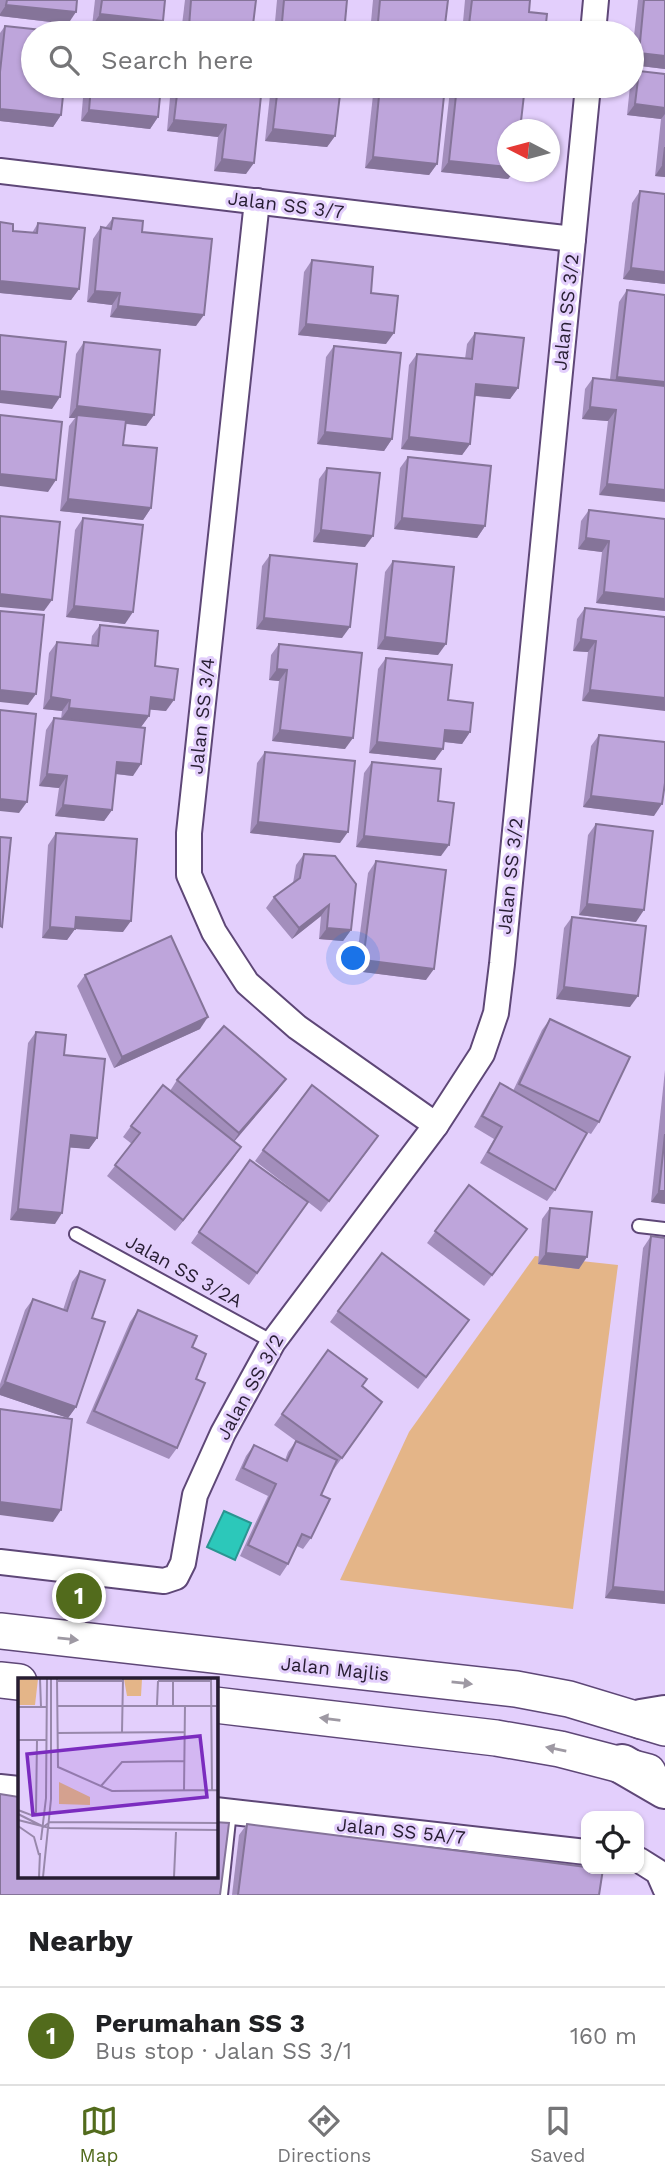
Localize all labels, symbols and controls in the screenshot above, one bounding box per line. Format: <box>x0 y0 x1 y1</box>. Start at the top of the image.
search box <box>21 21 644 98</box>
icon: search <box>45 41 83 79</box>
text: Search here <box>101 45 253 75</box>
north arrow <box>497 119 560 182</box>
street label: Jalan SS 3/7 <box>227 186 345 224</box>
street label: Jalan SS 3/2 <box>548 252 584 372</box>
street label: Jalan SS 3/4 <box>184 657 220 775</box>
street label: Jalan SS 3/2 <box>492 816 528 936</box>
your location <box>336 941 370 975</box>
street label: Jalan SS 3/2A <box>122 1229 247 1313</box>
street label: Jalan SS 3/2 <box>212 1330 288 1444</box>
pin: 1 <box>56 1570 102 1622</box>
one-way arrow <box>57 1633 79 1644</box>
street label: Jalan Majlis <box>280 1652 390 1686</box>
inset map <box>18 1678 217 1878</box>
one-way arrow <box>451 1678 473 1689</box>
one-way arrow <box>319 1713 341 1724</box>
one-way arrow <box>545 1743 567 1754</box>
map controls <box>581 1811 644 1874</box>
button: locate <box>581 1811 644 1874</box>
street label: Jalan SS 5A/7 <box>335 1813 467 1849</box>
text: Nearby <box>28 1923 133 1958</box>
text: Perumahan SS 3 <box>95 2008 305 2038</box>
text: 1 <box>46 2023 56 2050</box>
text: 160 m <box>570 2023 637 2050</box>
text: Bus stop · Jalan SS 3/1 <box>95 2038 352 2065</box>
tab: Map <box>80 2102 118 2167</box>
tab: Directions <box>277 2102 371 2167</box>
tab: Saved <box>530 2102 585 2167</box>

